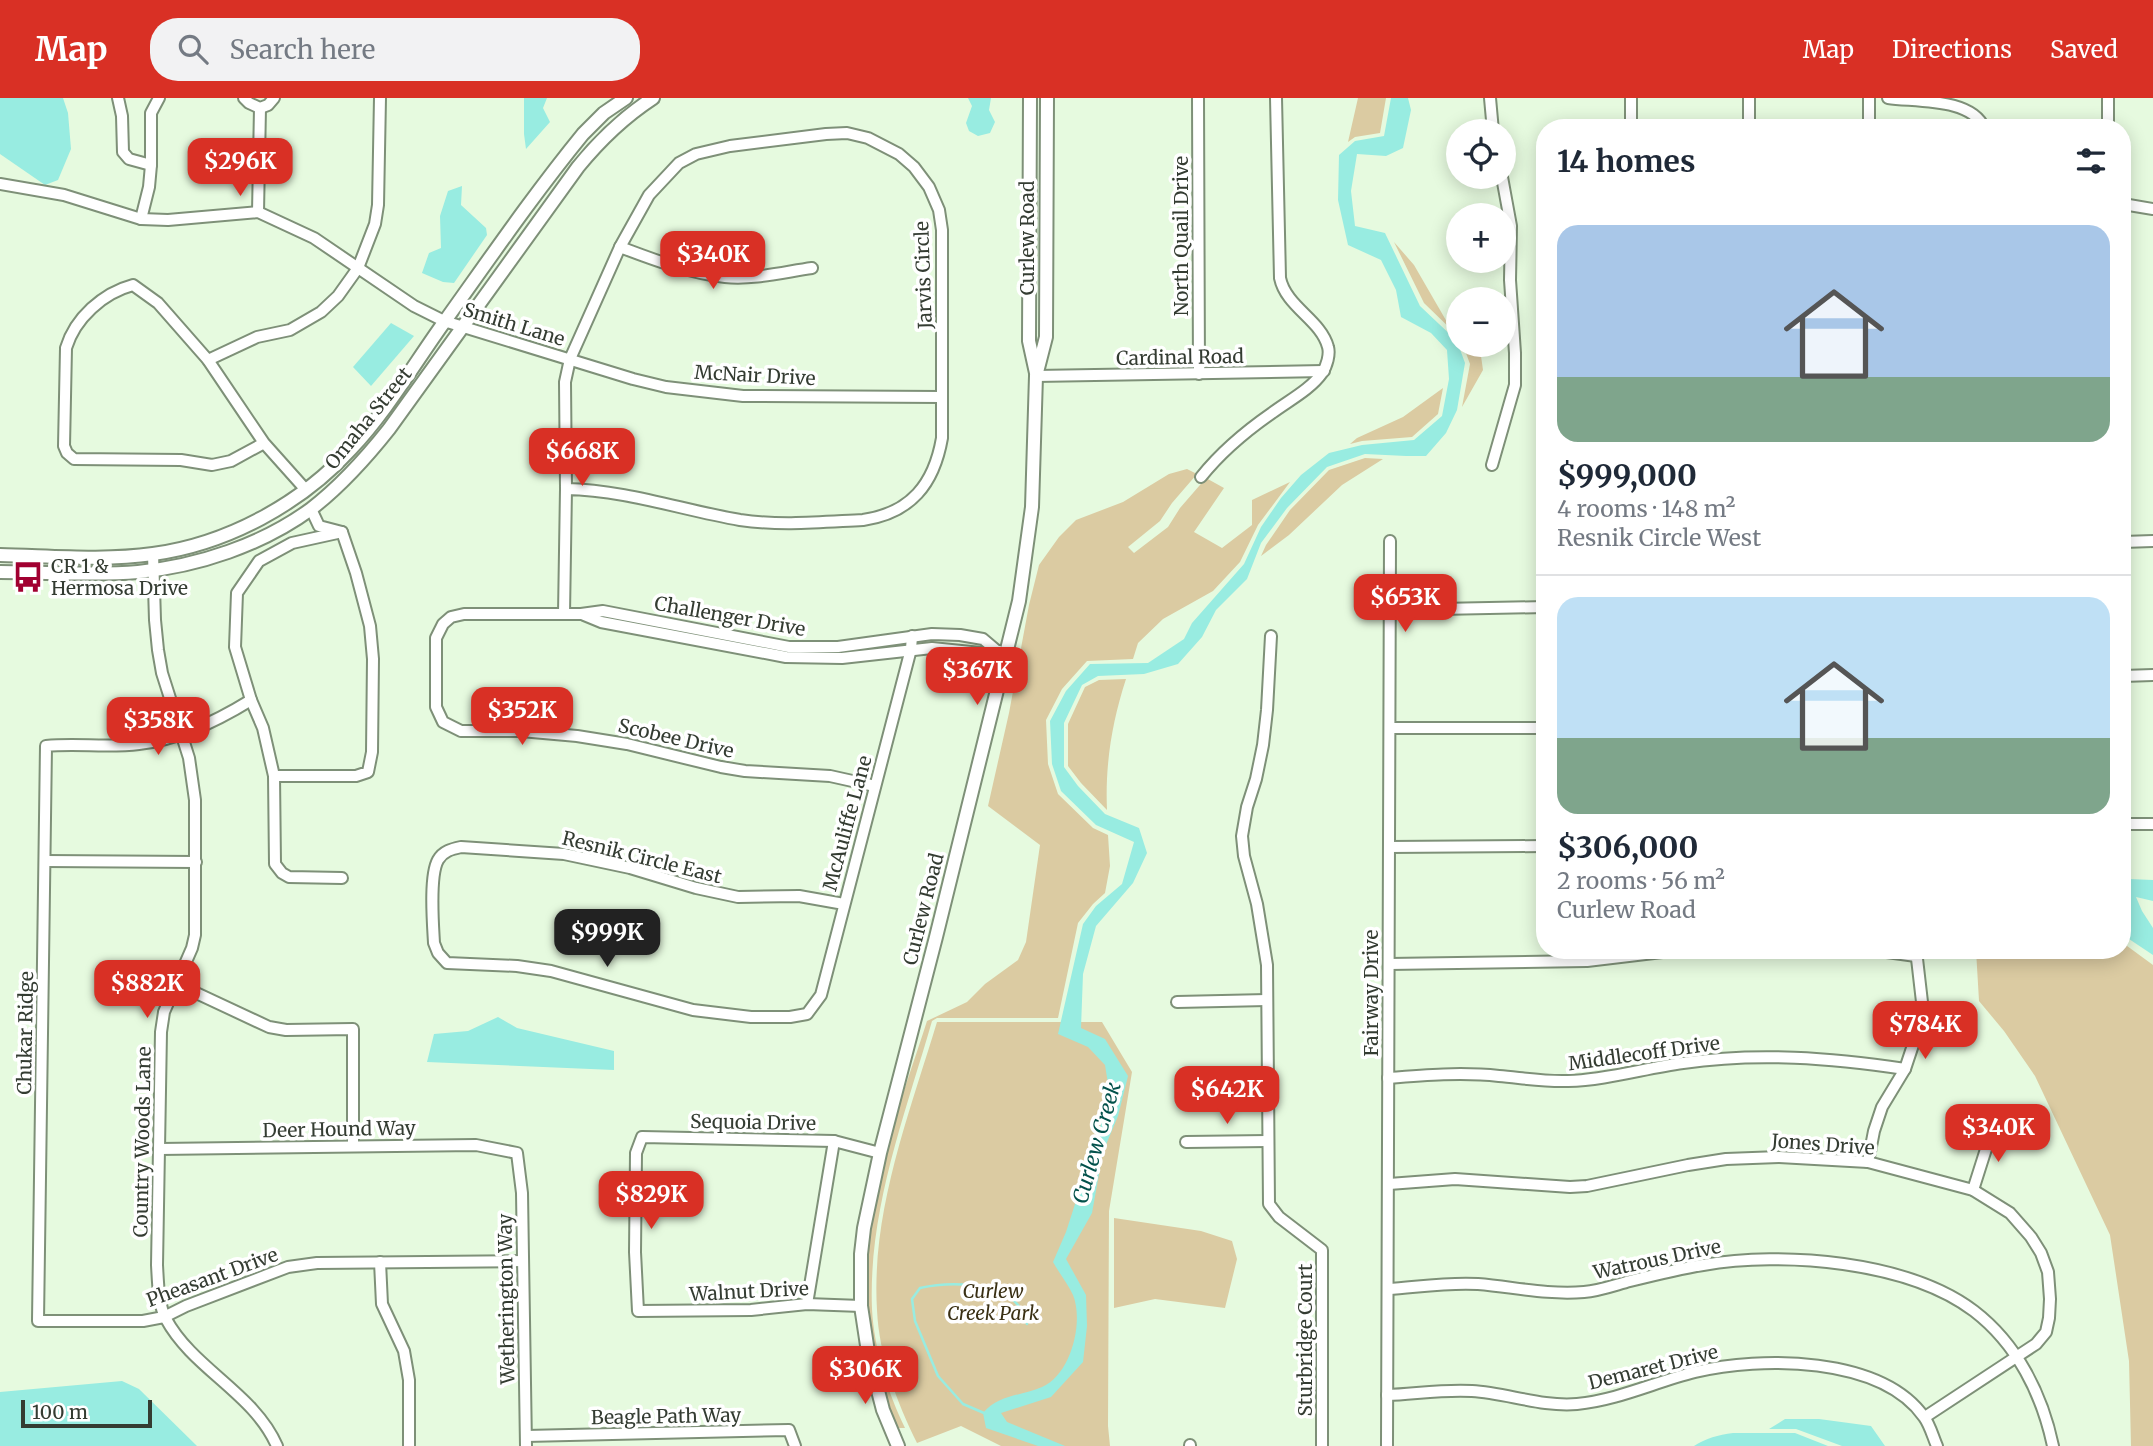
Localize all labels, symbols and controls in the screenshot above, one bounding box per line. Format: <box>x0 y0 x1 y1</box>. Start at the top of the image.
search box <box>150 18 640 81</box>
text: Map <box>35 29 108 70</box>
icon: search <box>174 30 212 68</box>
text: Search here <box>230 33 375 66</box>
text: Map <box>1803 34 1854 65</box>
text: Directions <box>1892 34 2012 65</box>
text: Saved <box>2050 34 2118 65</box>
map controls <box>1446 119 1516 357</box>
button: locate <box>1446 119 1516 189</box>
pin: $296K <box>191 139 289 198</box>
text: 14 homes <box>1557 142 1695 180</box>
icon: filters <box>2072 142 2110 180</box>
text: $296K <box>204 146 276 175</box>
street label: North Quail Drive <box>1169 156 1193 316</box>
street label: Curlew Road <box>1015 181 1039 295</box>
button: + <box>1446 203 1516 273</box>
street label: Jarvis Circle <box>909 220 937 330</box>
pin: $340K <box>664 232 762 291</box>
text: $340K <box>676 239 750 268</box>
icon: home <box>1771 271 1897 397</box>
button: − <box>1446 287 1516 357</box>
street label: Smith Lane <box>460 297 568 351</box>
street label: Cardinal Road <box>1116 344 1244 370</box>
street label: McNair Drive <box>694 360 816 390</box>
street label: Omaha Street <box>319 362 417 474</box>
pin: $668K <box>533 428 631 488</box>
text: $668K <box>545 436 619 465</box>
text: $999,000 <box>1557 456 1697 494</box>
text: 4 rooms · 148 m² <box>1557 494 1735 523</box>
text: Resnik Circle West <box>1557 523 1761 552</box>
place label: CR 1 & Hermosa Drive <box>51 554 188 600</box>
bus stop icon: CR 1 & Hermosa Drive <box>11 560 45 594</box>
pin: $653K <box>1356 574 1454 634</box>
text: $653K <box>1370 582 1440 611</box>
street label: Challenger Drive <box>653 591 807 641</box>
icon: home <box>1771 643 1897 769</box>
pin: $367K <box>928 648 1026 707</box>
text: $367K <box>942 655 1012 684</box>
pin: $352K <box>473 688 571 747</box>
text: $352K <box>487 695 557 724</box>
pin: $358K <box>109 698 207 757</box>
text: $358K <box>123 705 193 734</box>
street label: Scobee Drive <box>616 713 736 763</box>
street label: McAuliffe Lane <box>817 753 877 893</box>
street label: Resnik Circle East <box>560 826 725 889</box>
text: $306,000 <box>1557 828 1698 866</box>
street label: Curlew Road <box>897 850 949 968</box>
text: 2 rooms · 56 m² <box>1557 866 1725 895</box>
text: Curlew Road <box>1557 895 1696 924</box>
pin: $999K <box>558 910 656 969</box>
text: $999K <box>570 917 644 946</box>
street label: Fairway Drive <box>1359 929 1383 1056</box>
pin: $882K <box>98 960 196 1020</box>
text: $882K <box>110 968 184 997</box>
street label: Chukar Ridge <box>12 971 38 1095</box>
pin: $784K <box>1876 1002 1974 1061</box>
text: $784K <box>1889 1009 1961 1038</box>
street label: Middlecoff Drive <box>1567 1030 1721 1076</box>
street label: Country Woods Lane <box>128 1046 156 1238</box>
pin: $642K <box>1178 1066 1276 1126</box>
text: $642K <box>1190 1074 1264 1103</box>
water label: Curlew Creek <box>1066 1078 1127 1207</box>
pin: $340K <box>1949 1104 2047 1164</box>
street label: Sequoia Drive <box>690 1109 816 1135</box>
text: $340K <box>1961 1112 2035 1141</box>
street label: Deer Hound Way <box>262 1116 416 1142</box>
street label: Jones Drive <box>1770 1128 1875 1160</box>
pin: $829K <box>602 1172 700 1231</box>
text: $829K <box>615 1179 687 1208</box>
street label: Wetherington Way <box>493 1213 520 1386</box>
street label: Watrous Drive <box>1590 1234 1723 1284</box>
street label: Pheasant Drive <box>143 1242 281 1312</box>
street label: Sturbridge Court <box>1293 1263 1317 1416</box>
street label: Walnut Drive <box>688 1276 809 1306</box>
park label: Curlew Creek Park <box>947 1279 1040 1325</box>
street label: Demaret Drive <box>1586 1339 1720 1395</box>
pin: $306K <box>816 1346 914 1406</box>
text: $306K <box>828 1354 902 1383</box>
scale bar <box>21 1397 152 1429</box>
text: 100 m <box>32 1400 88 1424</box>
street label: Beagle Path Way <box>591 1403 741 1429</box>

